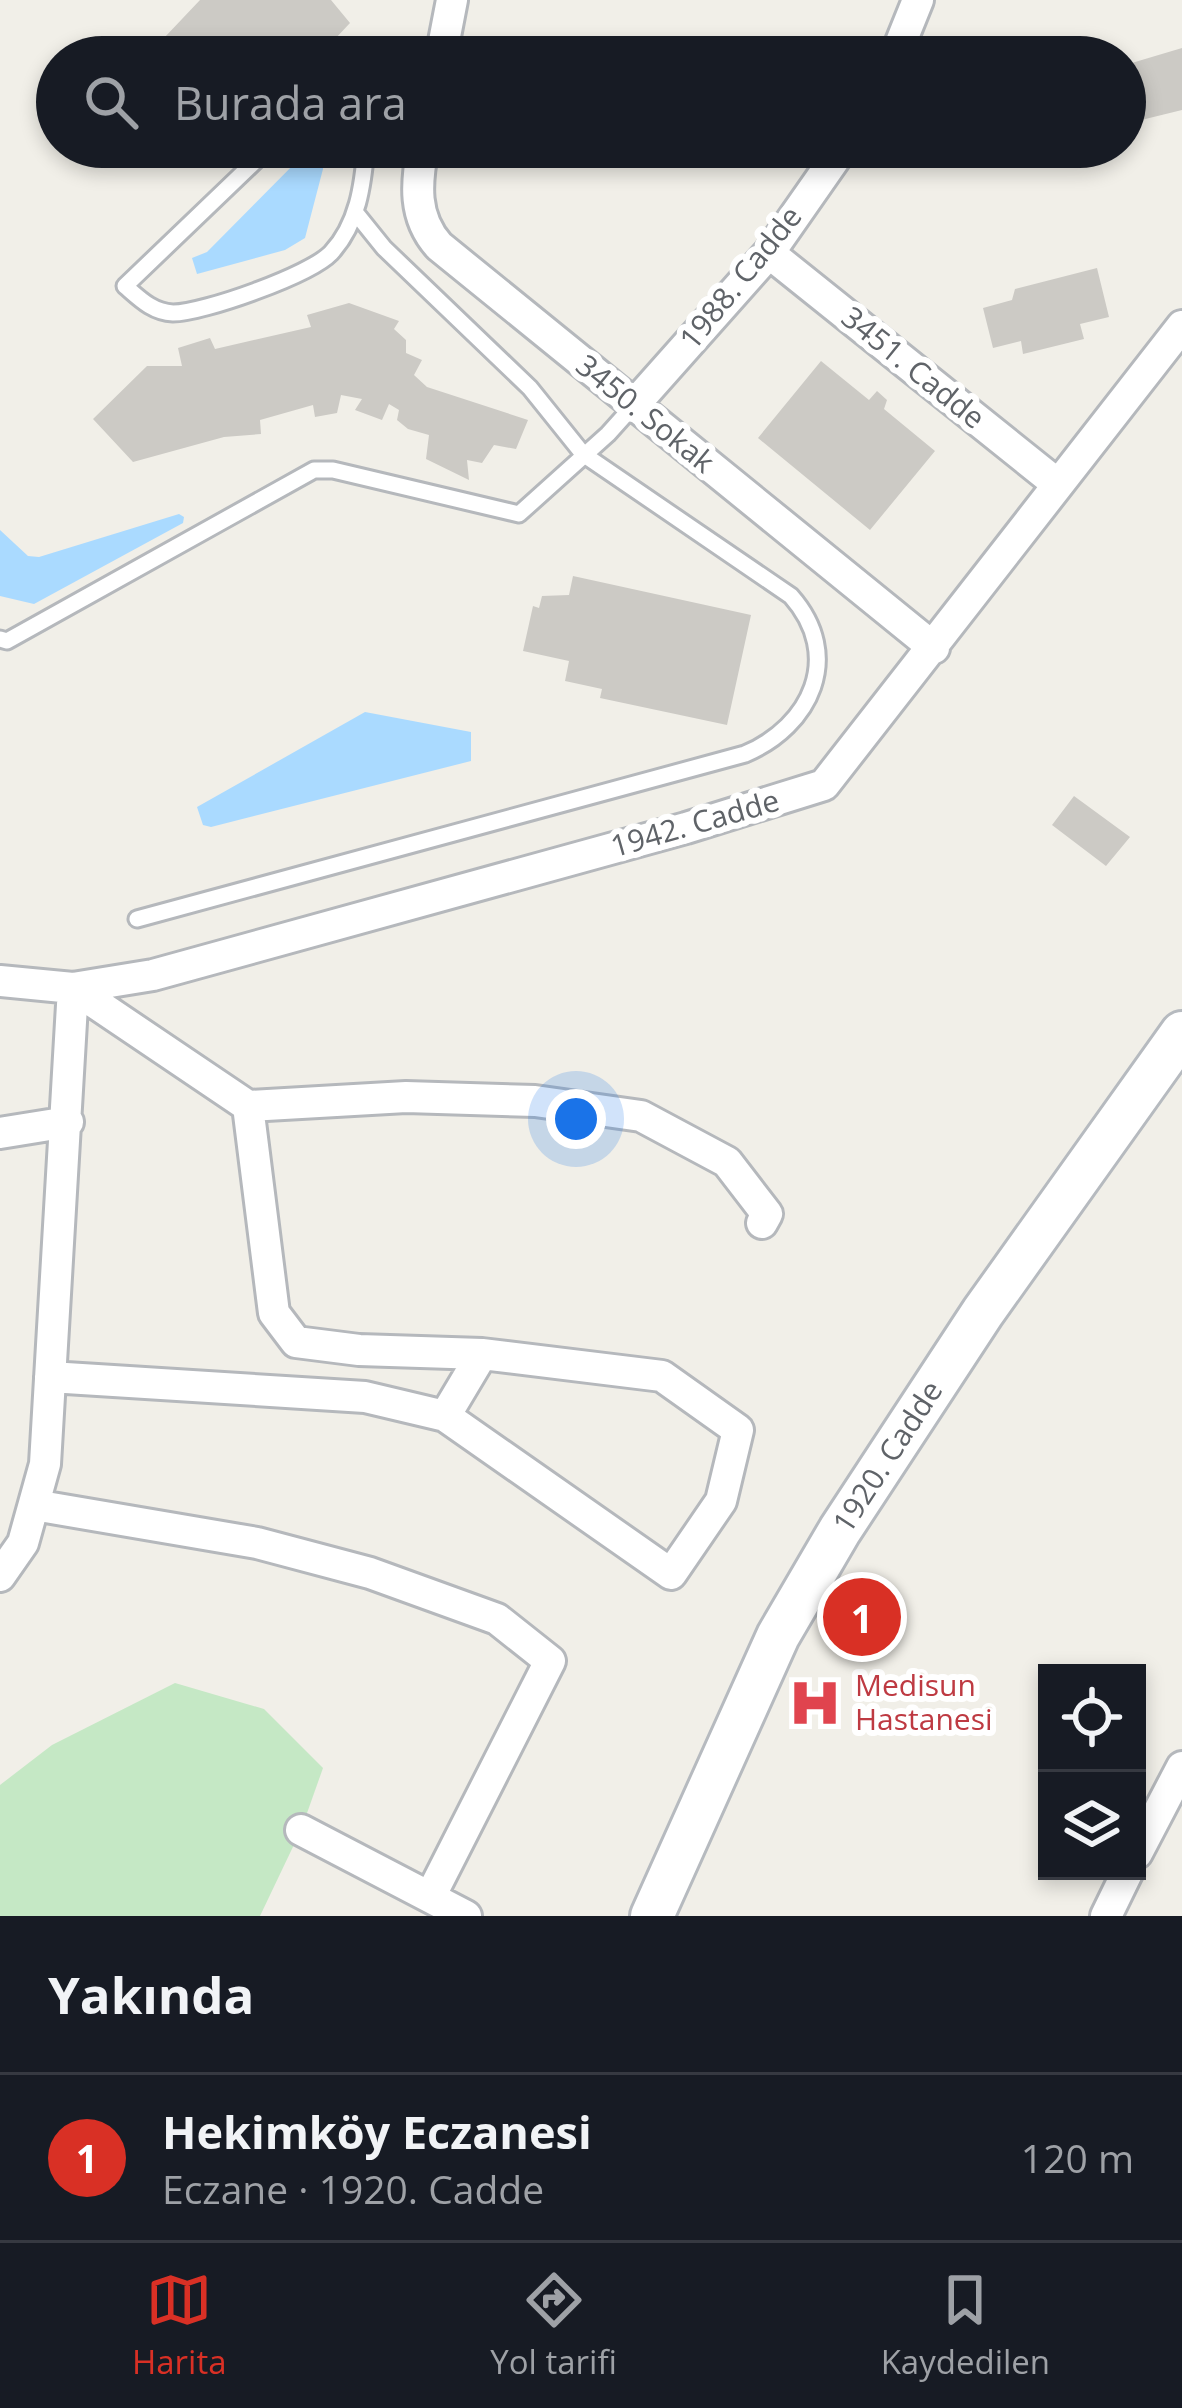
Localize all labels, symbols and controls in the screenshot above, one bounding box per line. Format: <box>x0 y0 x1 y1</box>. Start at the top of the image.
search box <box>36 36 1146 168</box>
icon: search <box>78 69 144 135</box>
text: Burada ara <box>174 72 407 133</box>
street label: 1988. Cadde <box>669 197 810 357</box>
street label: 3451. Cadde <box>834 296 994 437</box>
street label: 3450. Sokak <box>568 344 724 481</box>
street label: 1942. Cadde <box>606 779 784 866</box>
your location <box>546 1089 606 1149</box>
street label: 1920. Cadde <box>822 1372 951 1540</box>
pin: 1 <box>823 1572 901 1662</box>
place label: Medisun Hastanesi <box>855 1664 993 1739</box>
map controls <box>1038 1664 1146 1880</box>
button: locate <box>1038 1664 1146 1772</box>
hospital icon: Medisun Hastanesi <box>786 1674 844 1732</box>
button: layers <box>1038 1772 1146 1880</box>
text: Yakında <box>48 1959 254 2029</box>
text: Hekimköy Eczanesi <box>162 2101 592 2162</box>
text: 1 <box>76 2131 98 2184</box>
text: 120 m <box>1021 2131 1134 2184</box>
text: Eczane · 1920. Cadde <box>162 2162 544 2215</box>
tab: Harita <box>132 2267 226 2384</box>
tab: Yol tarifi <box>490 2267 617 2384</box>
tab: Kaydedilen <box>881 2267 1050 2384</box>

